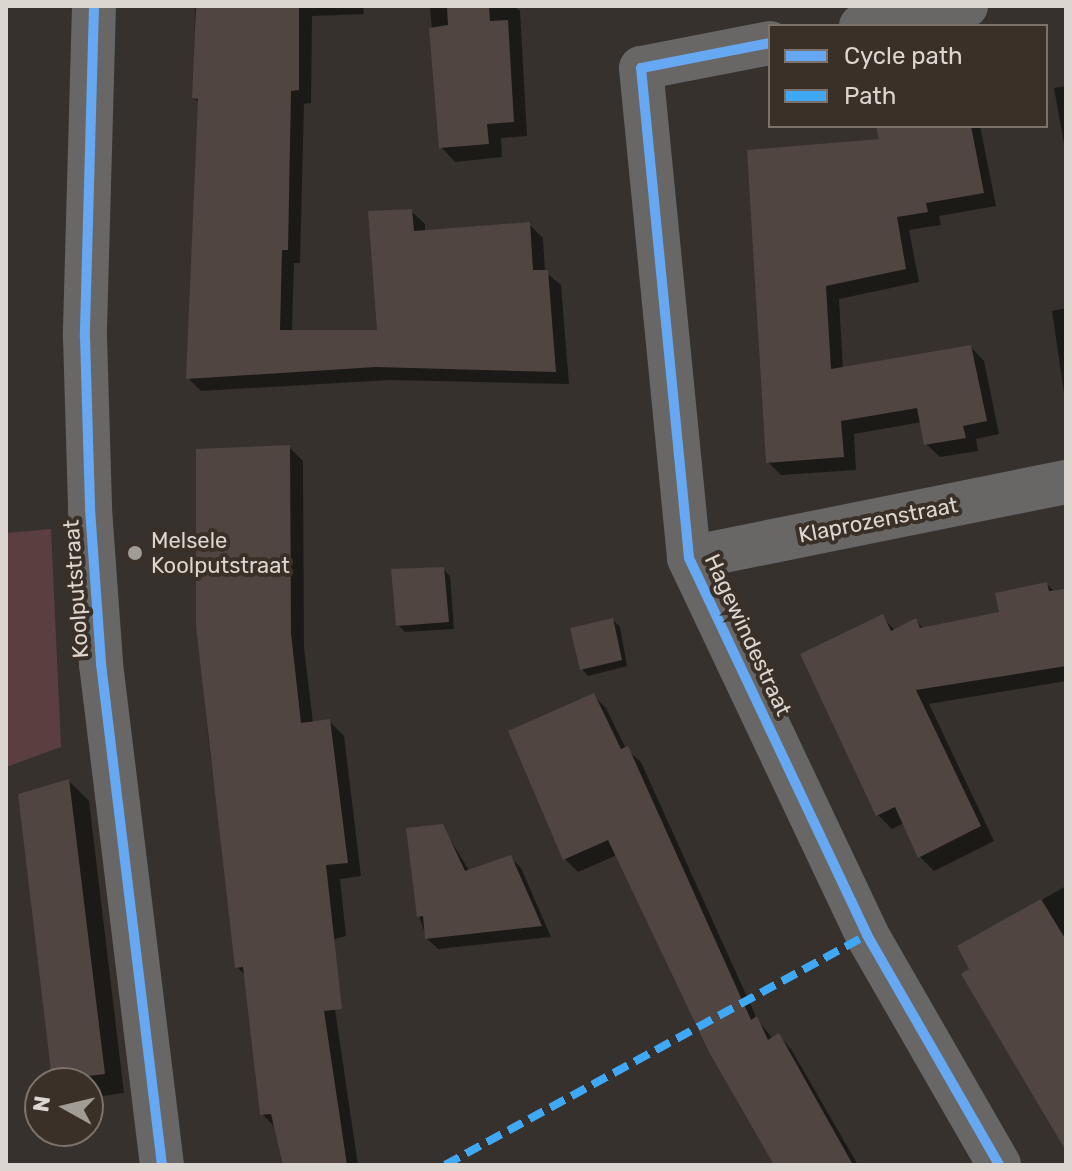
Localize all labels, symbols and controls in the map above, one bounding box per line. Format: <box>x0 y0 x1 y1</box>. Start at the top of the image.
legend <box>768 24 1048 128</box>
text: Cycle path <box>844 42 963 70</box>
text: Path <box>844 82 896 110</box>
street label: Klaprozenstraat <box>796 492 960 548</box>
street label: Koolputstraat <box>58 519 94 659</box>
place label: Melsele Koolputstraat <box>151 527 290 578</box>
marker: Melsele Koolputstraat <box>126 544 144 562</box>
street label: Hagewindestraat <box>699 550 797 720</box>
north arrow <box>24 1067 104 1147</box>
text: N <box>27 1094 56 1114</box>

